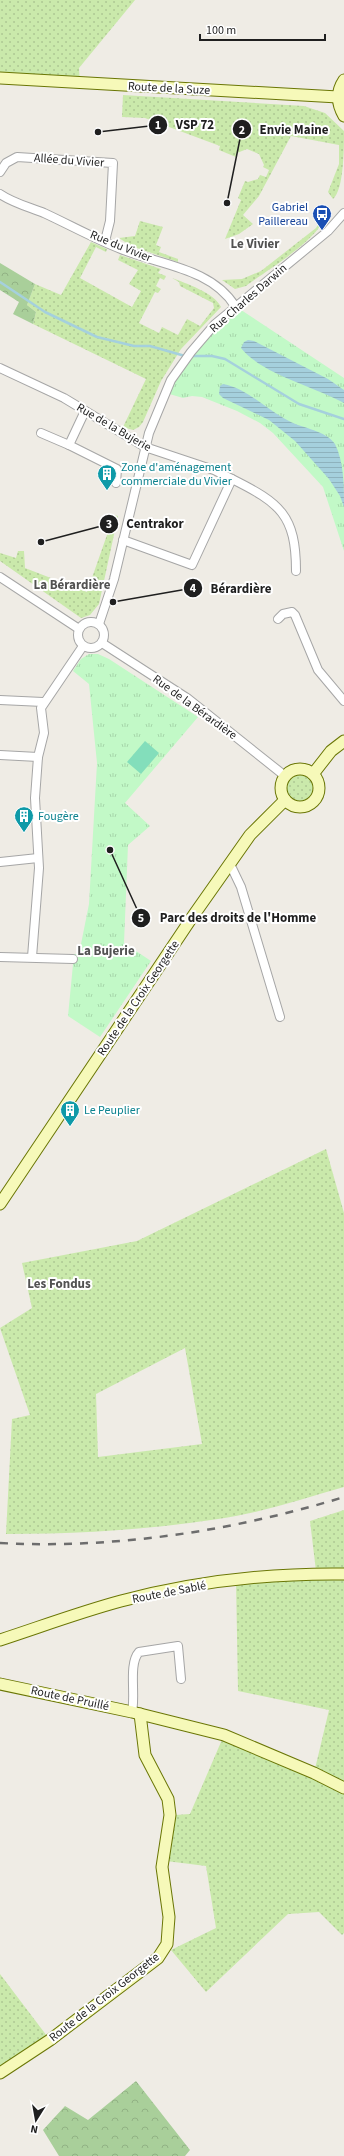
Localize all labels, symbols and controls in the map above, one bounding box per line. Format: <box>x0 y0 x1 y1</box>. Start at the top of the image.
scale bar <box>200 16 325 42</box>
text: 100 m <box>206 22 236 39</box>
street label: Route de la Suze <box>127 78 211 99</box>
callout: VSP 72 <box>148 112 222 137</box>
text: VSP 72 <box>175 116 214 134</box>
text: 1 <box>155 117 161 134</box>
callout: Envie Maine <box>232 117 336 142</box>
text: Envie Maine <box>260 121 329 139</box>
text: 2 <box>239 122 245 139</box>
street label: Allée du Vivier <box>33 150 105 171</box>
place label: Gabriel Paillereau <box>258 199 308 230</box>
bus stop icon: Gabriel Paillereau <box>311 203 333 231</box>
street label: Rue du Vivier <box>87 226 155 267</box>
district label: Le Vivier <box>231 235 280 253</box>
street label: Rue Charles Darwin <box>206 260 291 337</box>
street label: Rue de la Bujerie <box>73 399 154 456</box>
place label: Zone d'aménagement commerciale du Vivier <box>121 459 233 490</box>
building icon: Zone d'aménagement commerciale du Vivier <box>96 463 118 491</box>
callout: Centrakor <box>99 511 192 536</box>
text: Centrakor <box>126 515 185 533</box>
text: 3 <box>106 516 112 533</box>
district label: La Bérardière <box>33 576 111 594</box>
callout: Bérardière <box>183 576 280 601</box>
text: 4 <box>190 580 197 597</box>
text: Bérardière <box>211 580 272 598</box>
street label: Rue de la Bérardière <box>149 671 240 744</box>
building icon: Fougère <box>13 805 35 833</box>
place label: Fougère <box>38 808 79 825</box>
callout: Parc des droits de l'Homme <box>131 905 324 930</box>
text: Parc des droits de l'Homme <box>160 909 316 927</box>
text: 5 <box>138 910 144 927</box>
street label: Route de la Croix Georgette <box>93 937 183 1059</box>
district label: La Bujerie <box>77 942 135 960</box>
building icon: Le Peuplier <box>59 1099 81 1127</box>
place label: Le Peuplier <box>84 1102 141 1119</box>
district label: Les Fondus <box>27 1275 91 1293</box>
street label: Route de Sablé <box>131 1577 208 1608</box>
street label: Route de Pruillé <box>29 1682 111 1715</box>
street label: Route de la Croix Georgette <box>46 1949 163 2046</box>
north arrow <box>16 2100 56 2140</box>
text: N <box>29 2121 39 2137</box>

